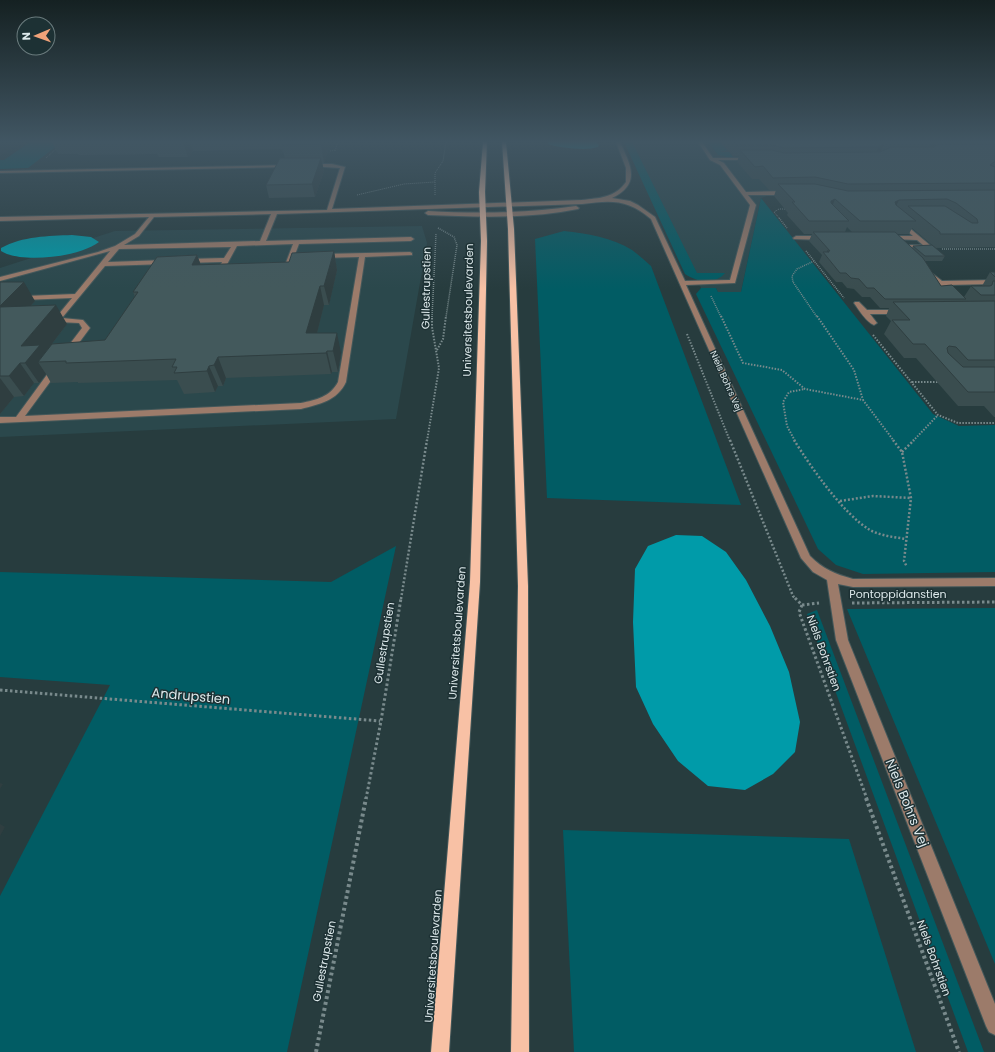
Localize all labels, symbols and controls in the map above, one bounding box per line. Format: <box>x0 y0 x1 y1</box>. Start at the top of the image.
north arrow <box>16 16 56 56</box>
text: N <box>18 32 34 41</box>
street label: Universitetsboulevarden <box>459 243 477 377</box>
street label: Gullestrupstien <box>417 247 435 329</box>
street label: Niels Bohrs Vej <box>707 349 745 413</box>
street label: Universitetsboulevarden <box>444 566 470 700</box>
street label: Pontoppidanstien <box>849 586 947 602</box>
street label: Gullestrupstien <box>370 601 398 685</box>
street label: Niels Bohrstien <box>803 613 845 693</box>
street label: Andrupstien <box>151 683 231 709</box>
street label: Niels Bohrs Vej <box>881 756 933 850</box>
street label: Universitetsboulevarden <box>420 889 446 1023</box>
street label: Niels Bohrstien <box>913 918 955 998</box>
street label: Gullestrupstien <box>308 919 340 1003</box>

